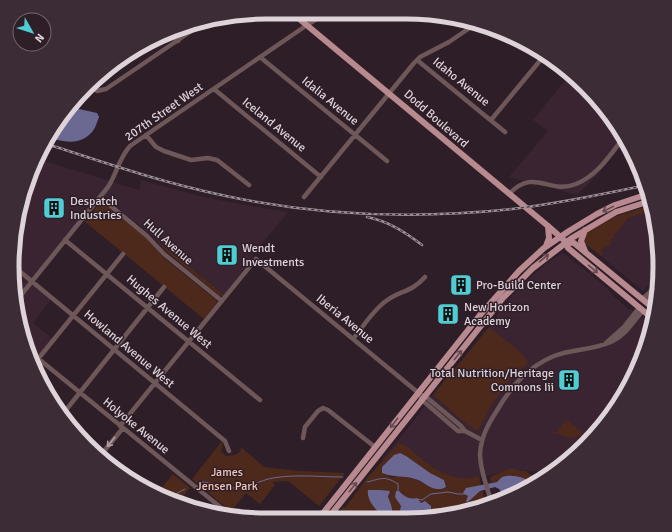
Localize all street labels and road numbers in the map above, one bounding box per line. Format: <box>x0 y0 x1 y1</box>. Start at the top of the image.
street label: Idaho Avenue <box>429 54 493 110</box>
street label: Idalia Avenue <box>298 73 362 129</box>
street label: 207th Street West <box>122 79 206 145</box>
street label: Dodd Boulevard <box>401 87 471 151</box>
street label: Iceland Avenue <box>239 95 309 155</box>
street label: Hull Avenue <box>140 216 196 268</box>
street label: Hughes Avenue West <box>123 272 215 352</box>
street label: Iberia Avenue <box>313 291 377 347</box>
street label: Howland Avenue West <box>81 307 177 391</box>
street label: Holyoke Avenue <box>100 395 172 457</box>

